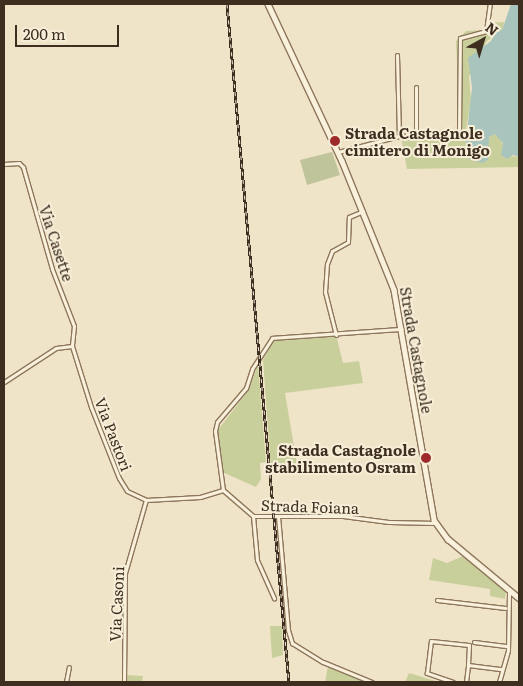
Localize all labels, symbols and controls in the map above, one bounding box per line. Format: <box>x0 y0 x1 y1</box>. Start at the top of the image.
scale bar <box>18 15 121 47</box>
north arrow <box>458 15 508 65</box>
text: N <box>482 17 503 40</box>
text: 200 m <box>23 22 66 45</box>
place label: Strada Castagnole cimitero di Monigo <box>345 123 490 158</box>
marker: Strada Castagnole cimitero di Monigo <box>329 135 341 147</box>
street label: Via Casette <box>36 202 78 284</box>
street label: Strada Castagnole <box>397 285 437 415</box>
street label: Via Pastori <box>92 395 136 473</box>
place label: Strada Castagnole stabilimento Osram <box>265 440 416 475</box>
marker: Strada Castagnole stabilimento Osram <box>420 452 432 464</box>
street label: Strada Foiana <box>261 495 359 517</box>
street label: Via Casoni <box>105 566 127 642</box>

